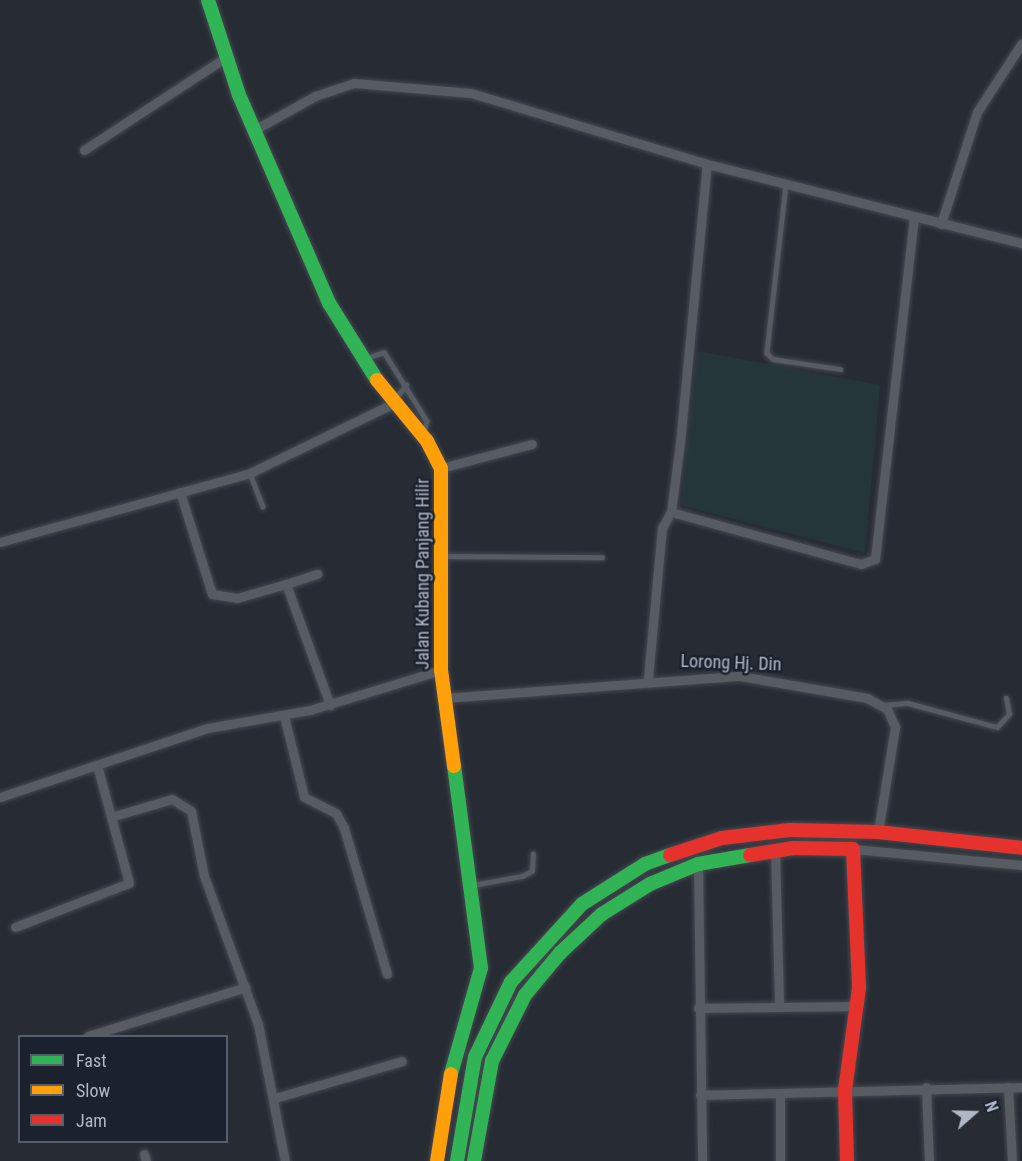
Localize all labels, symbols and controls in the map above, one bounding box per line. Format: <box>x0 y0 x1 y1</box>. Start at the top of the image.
street label: Jalan Kubang Panjang Hilir <box>412 478 434 670</box>
street label: Lorong Hj. Din <box>680 650 782 676</box>
legend <box>18 1035 228 1143</box>
text: Fast <box>76 1050 107 1071</box>
text: Slow <box>76 1080 110 1101</box>
north arrow <box>944 1083 1004 1143</box>
text: N <box>981 1099 1002 1115</box>
text: Jam <box>76 1110 107 1131</box>

